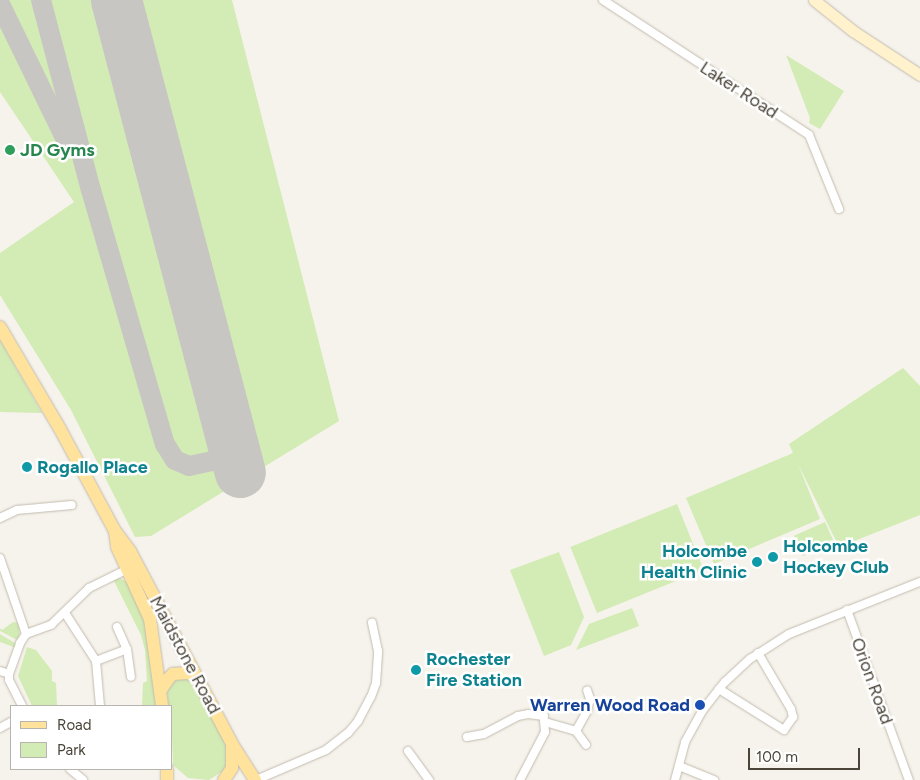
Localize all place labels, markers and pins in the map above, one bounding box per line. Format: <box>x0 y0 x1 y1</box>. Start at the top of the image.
place label: JD Gyms <box>20 139 95 161</box>
marker: JD Gyms <box>4 144 16 156</box>
place label: Rogallo Place <box>37 456 148 478</box>
marker: Rogallo Place <box>21 461 33 473</box>
place label: Holcombe Hockey Club <box>783 536 889 578</box>
place label: Holcombe Health Clinic <box>641 541 747 584</box>
marker: Holcombe Hockey Club <box>767 551 779 563</box>
marker: Holcombe Health Clinic <box>751 556 763 568</box>
place label: Rochester Fire Station <box>426 649 522 692</box>
marker: Rochester Fire Station <box>410 664 422 676</box>
place label: Warren Wood Road <box>530 694 690 716</box>
marker: Warren Wood Road <box>694 699 706 711</box>

